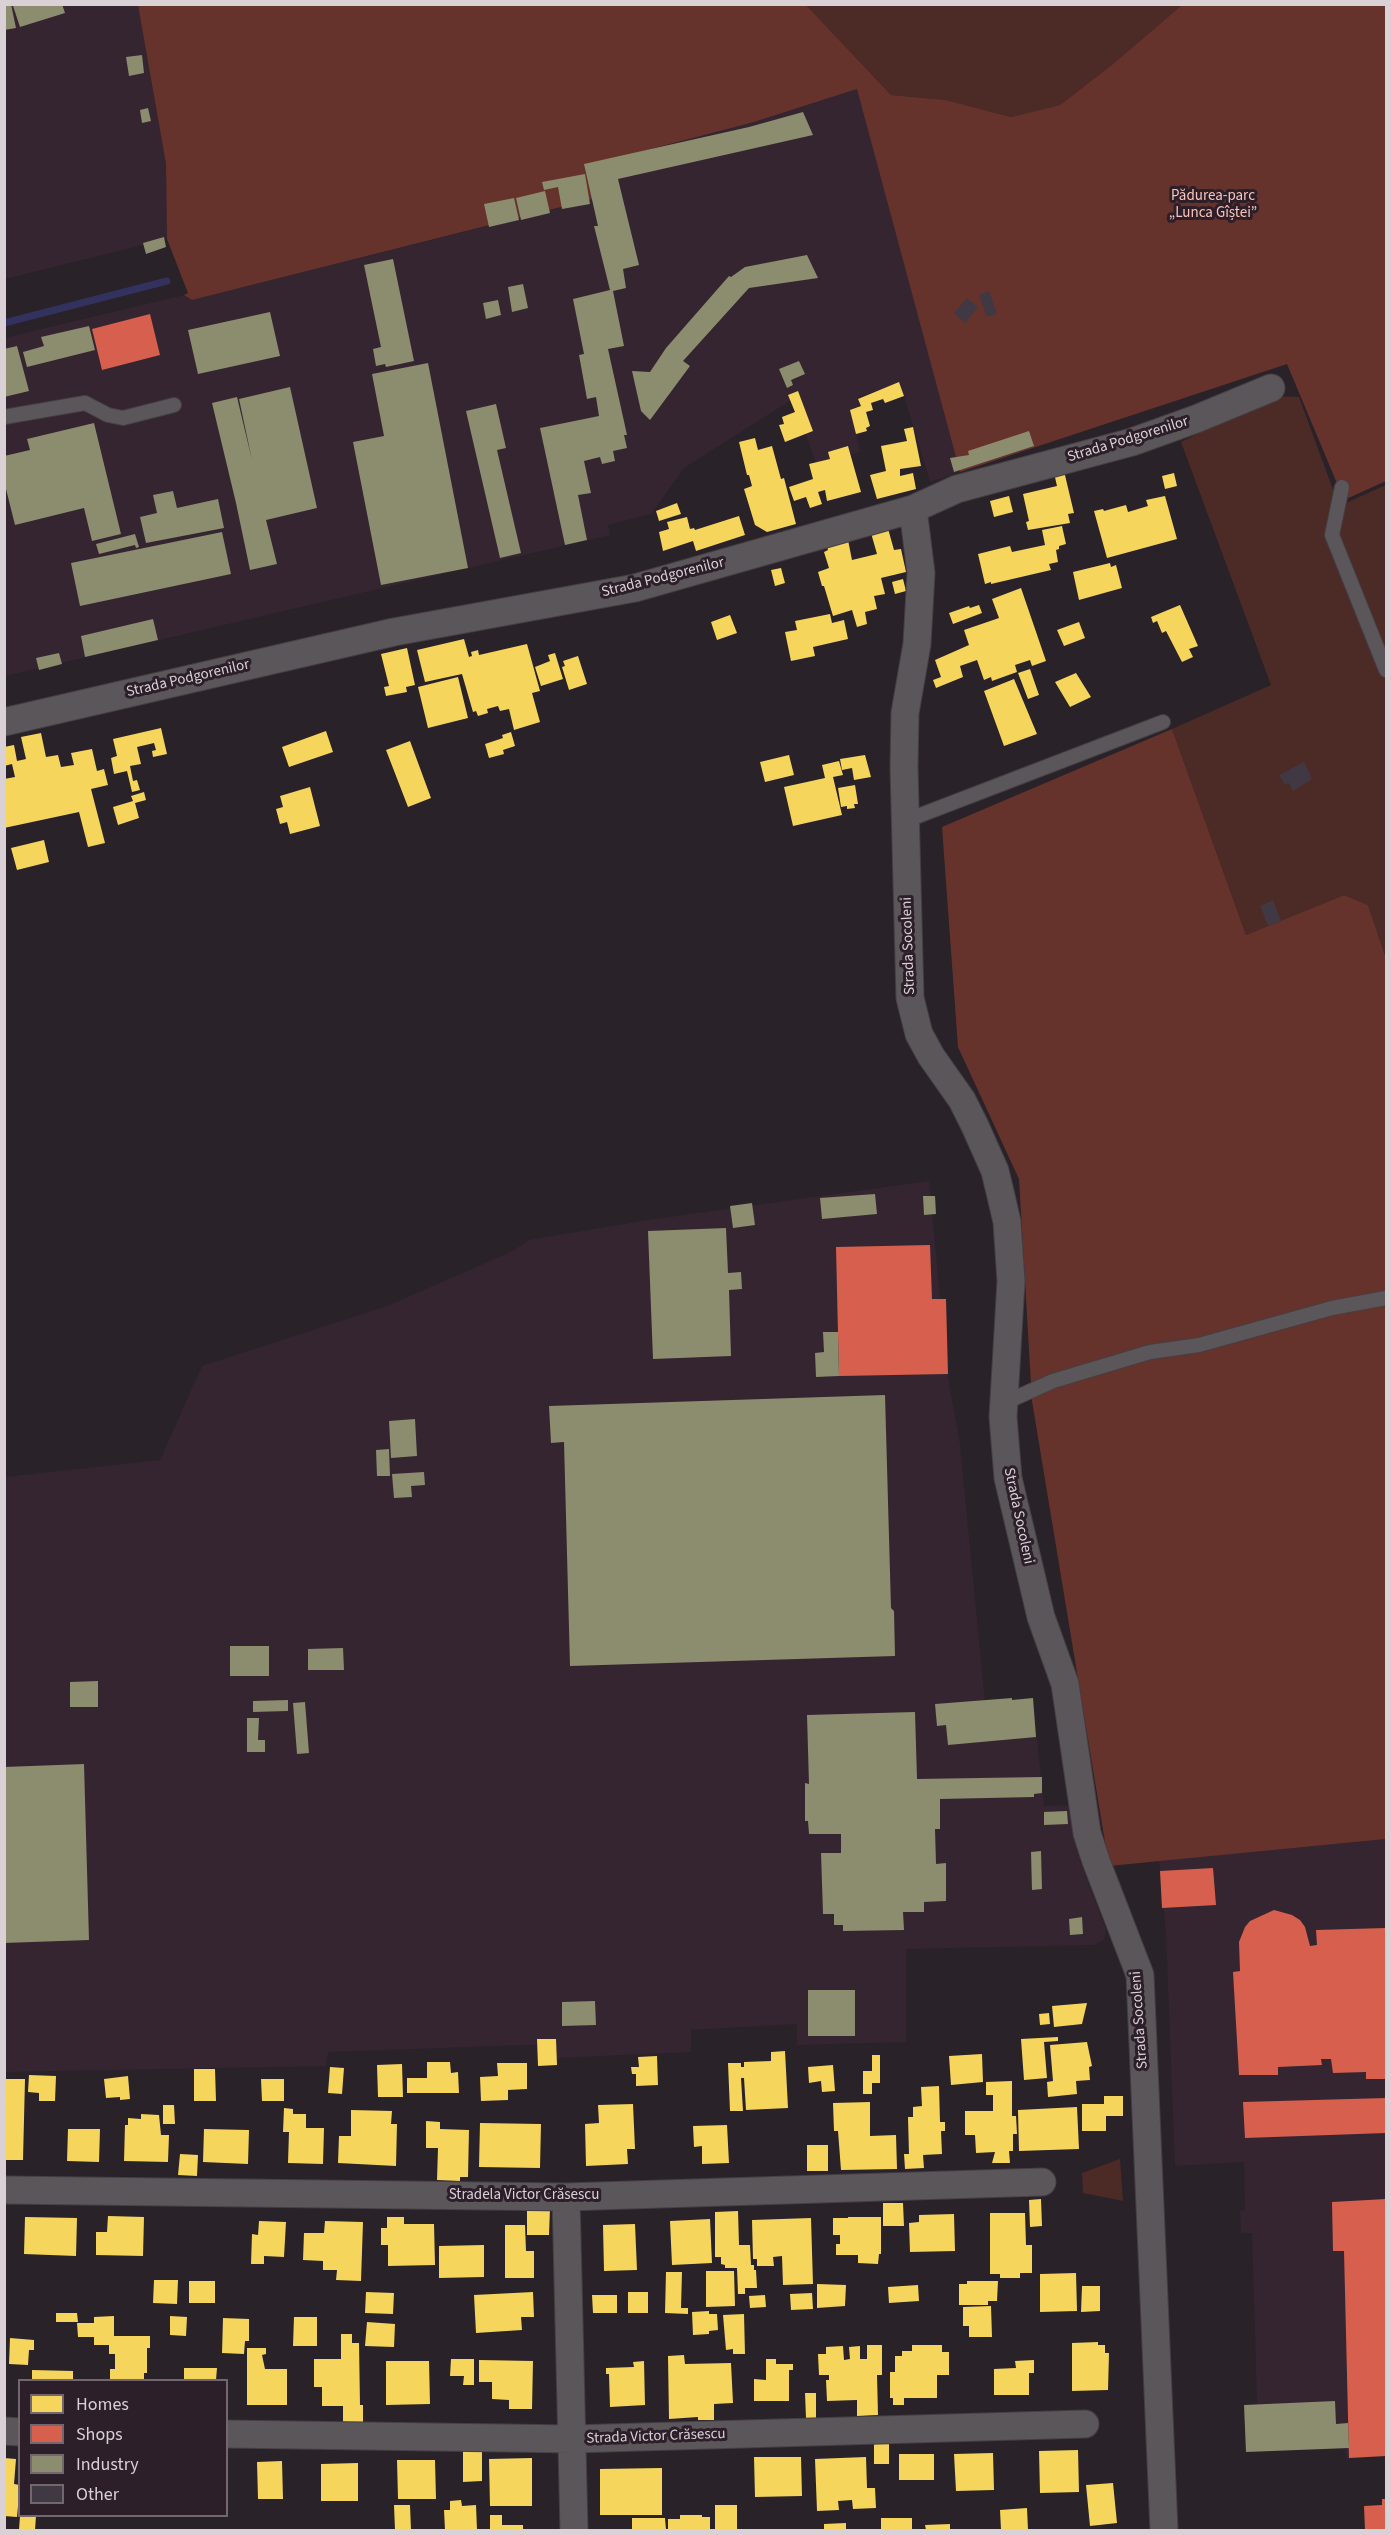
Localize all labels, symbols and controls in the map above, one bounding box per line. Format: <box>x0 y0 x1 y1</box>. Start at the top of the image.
park label: Pădurea-parc „Lunca Gîștei” <box>1169 188 1257 223</box>
street label: Strada Podgorenilor <box>1065 413 1191 467</box>
street label: Strada Podgorenilor <box>600 554 726 602</box>
street label: Strada Podgorenilor <box>125 656 251 702</box>
street label: Strada Socoleni <box>898 897 920 995</box>
street label: Strada Socoleni <box>999 1466 1037 1566</box>
street label: Strada Socoleni <box>1128 1971 1152 2069</box>
street label: Stradela Victor Crăsescu <box>449 2187 599 2205</box>
legend <box>18 2379 228 2517</box>
text: Homes <box>76 2392 129 2417</box>
text: Shops <box>76 2422 123 2447</box>
street label: Strada Victor Crăsescu <box>586 2426 726 2448</box>
text: Industry <box>76 2452 139 2477</box>
text: Other <box>76 2482 119 2507</box>

